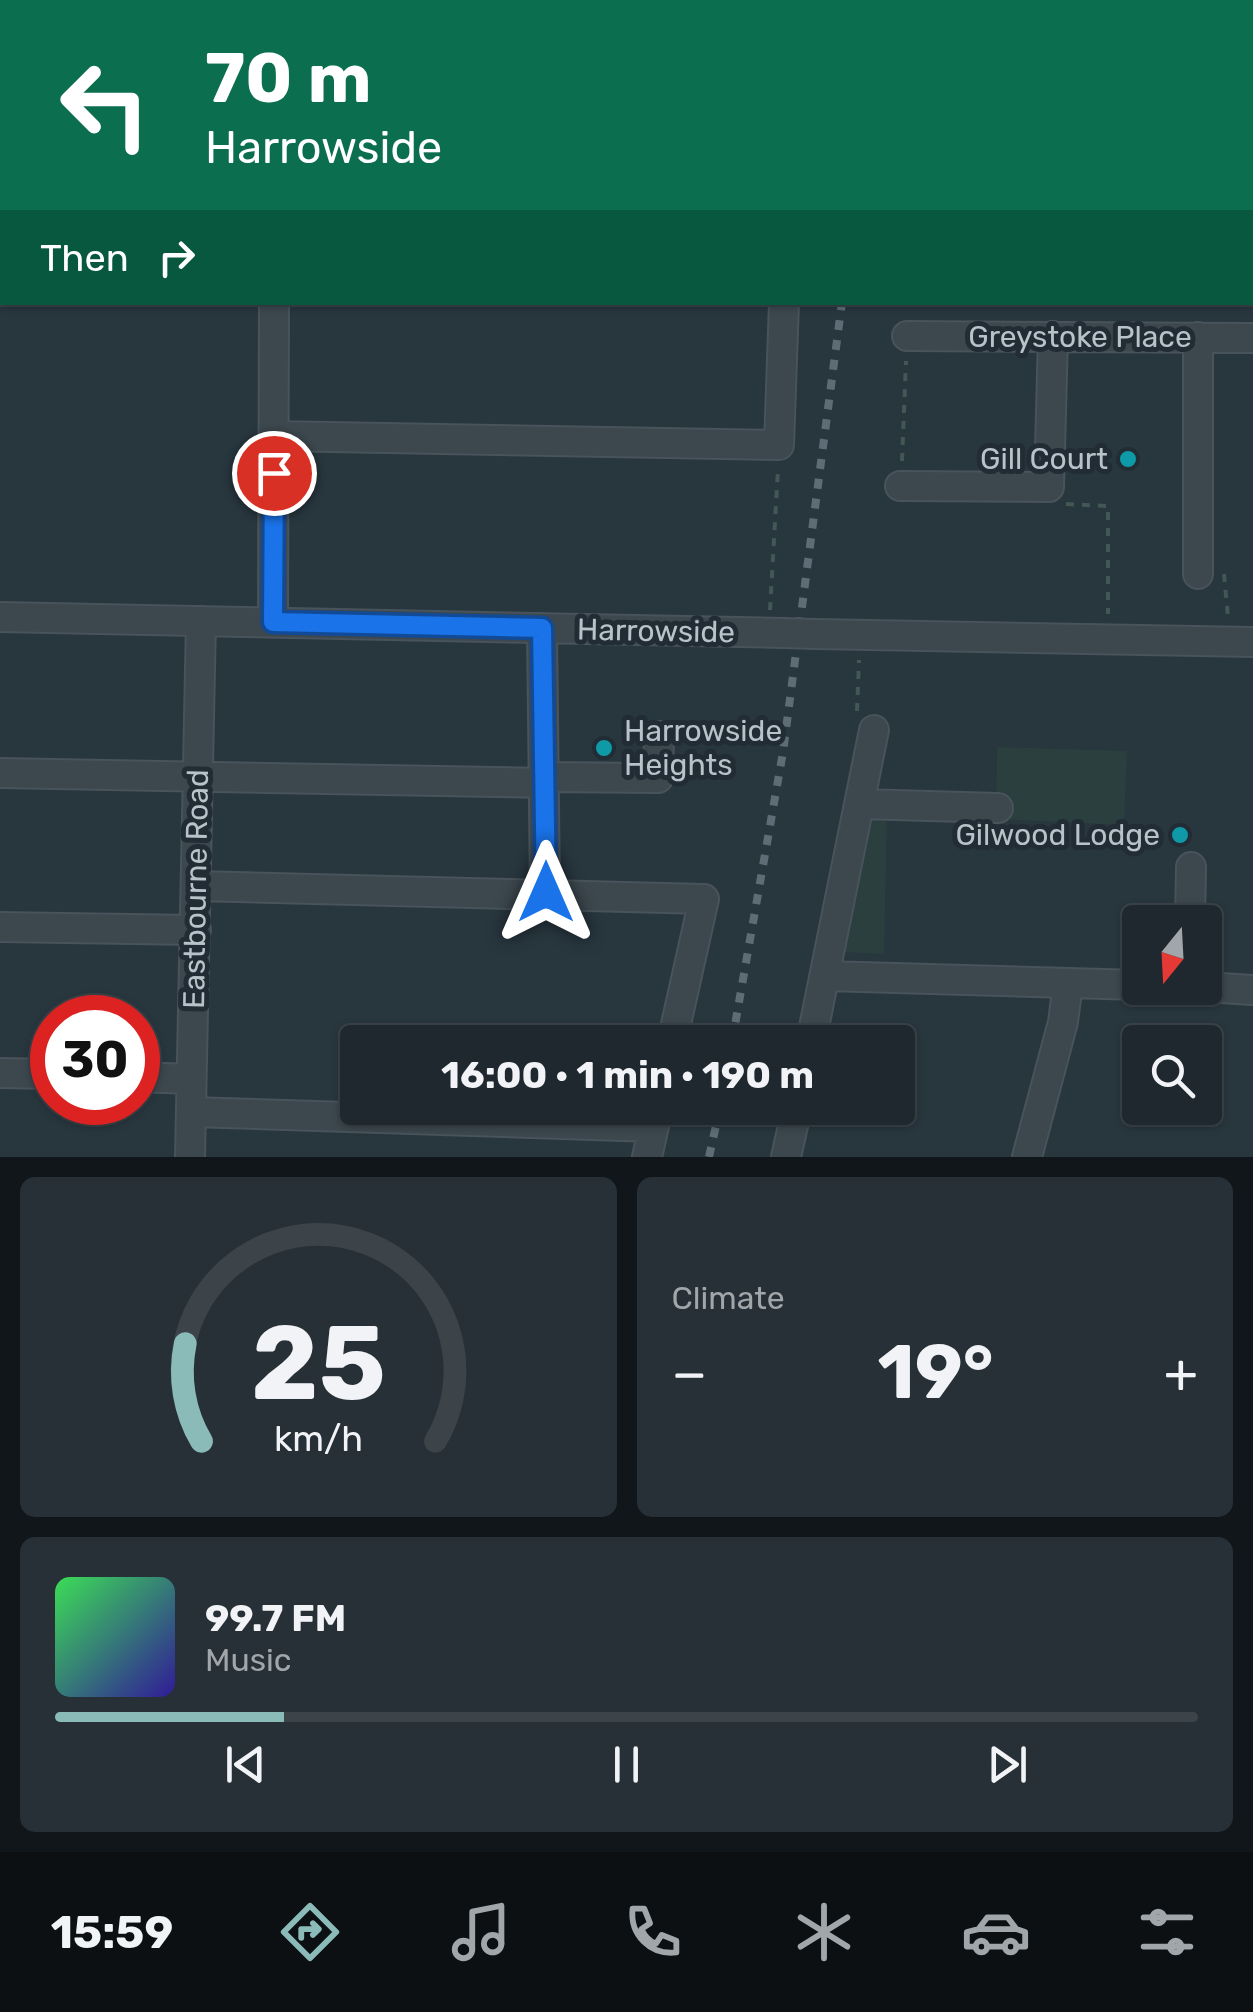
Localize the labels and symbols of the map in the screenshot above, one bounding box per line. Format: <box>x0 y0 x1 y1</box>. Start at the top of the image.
street label: Greystoke Place <box>968 319 1192 355</box>
pin <box>232 431 317 516</box>
place label: Gill Court <box>980 441 1108 477</box>
marker: Gill Court <box>1117 448 1139 470</box>
street label: Harrowside <box>577 612 735 650</box>
place label: Harrowside Heights <box>624 713 782 783</box>
marker: Harrowside Heights <box>593 737 615 759</box>
street label: Eastbourne Road <box>176 769 216 1009</box>
place label: Gilwood Lodge <box>955 817 1160 853</box>
marker: Gilwood Lodge <box>1169 824 1191 846</box>
position arrow <box>494 840 598 944</box>
north arrow <box>1122 905 1222 1005</box>
speed limit sign: 30 <box>30 995 160 1125</box>

